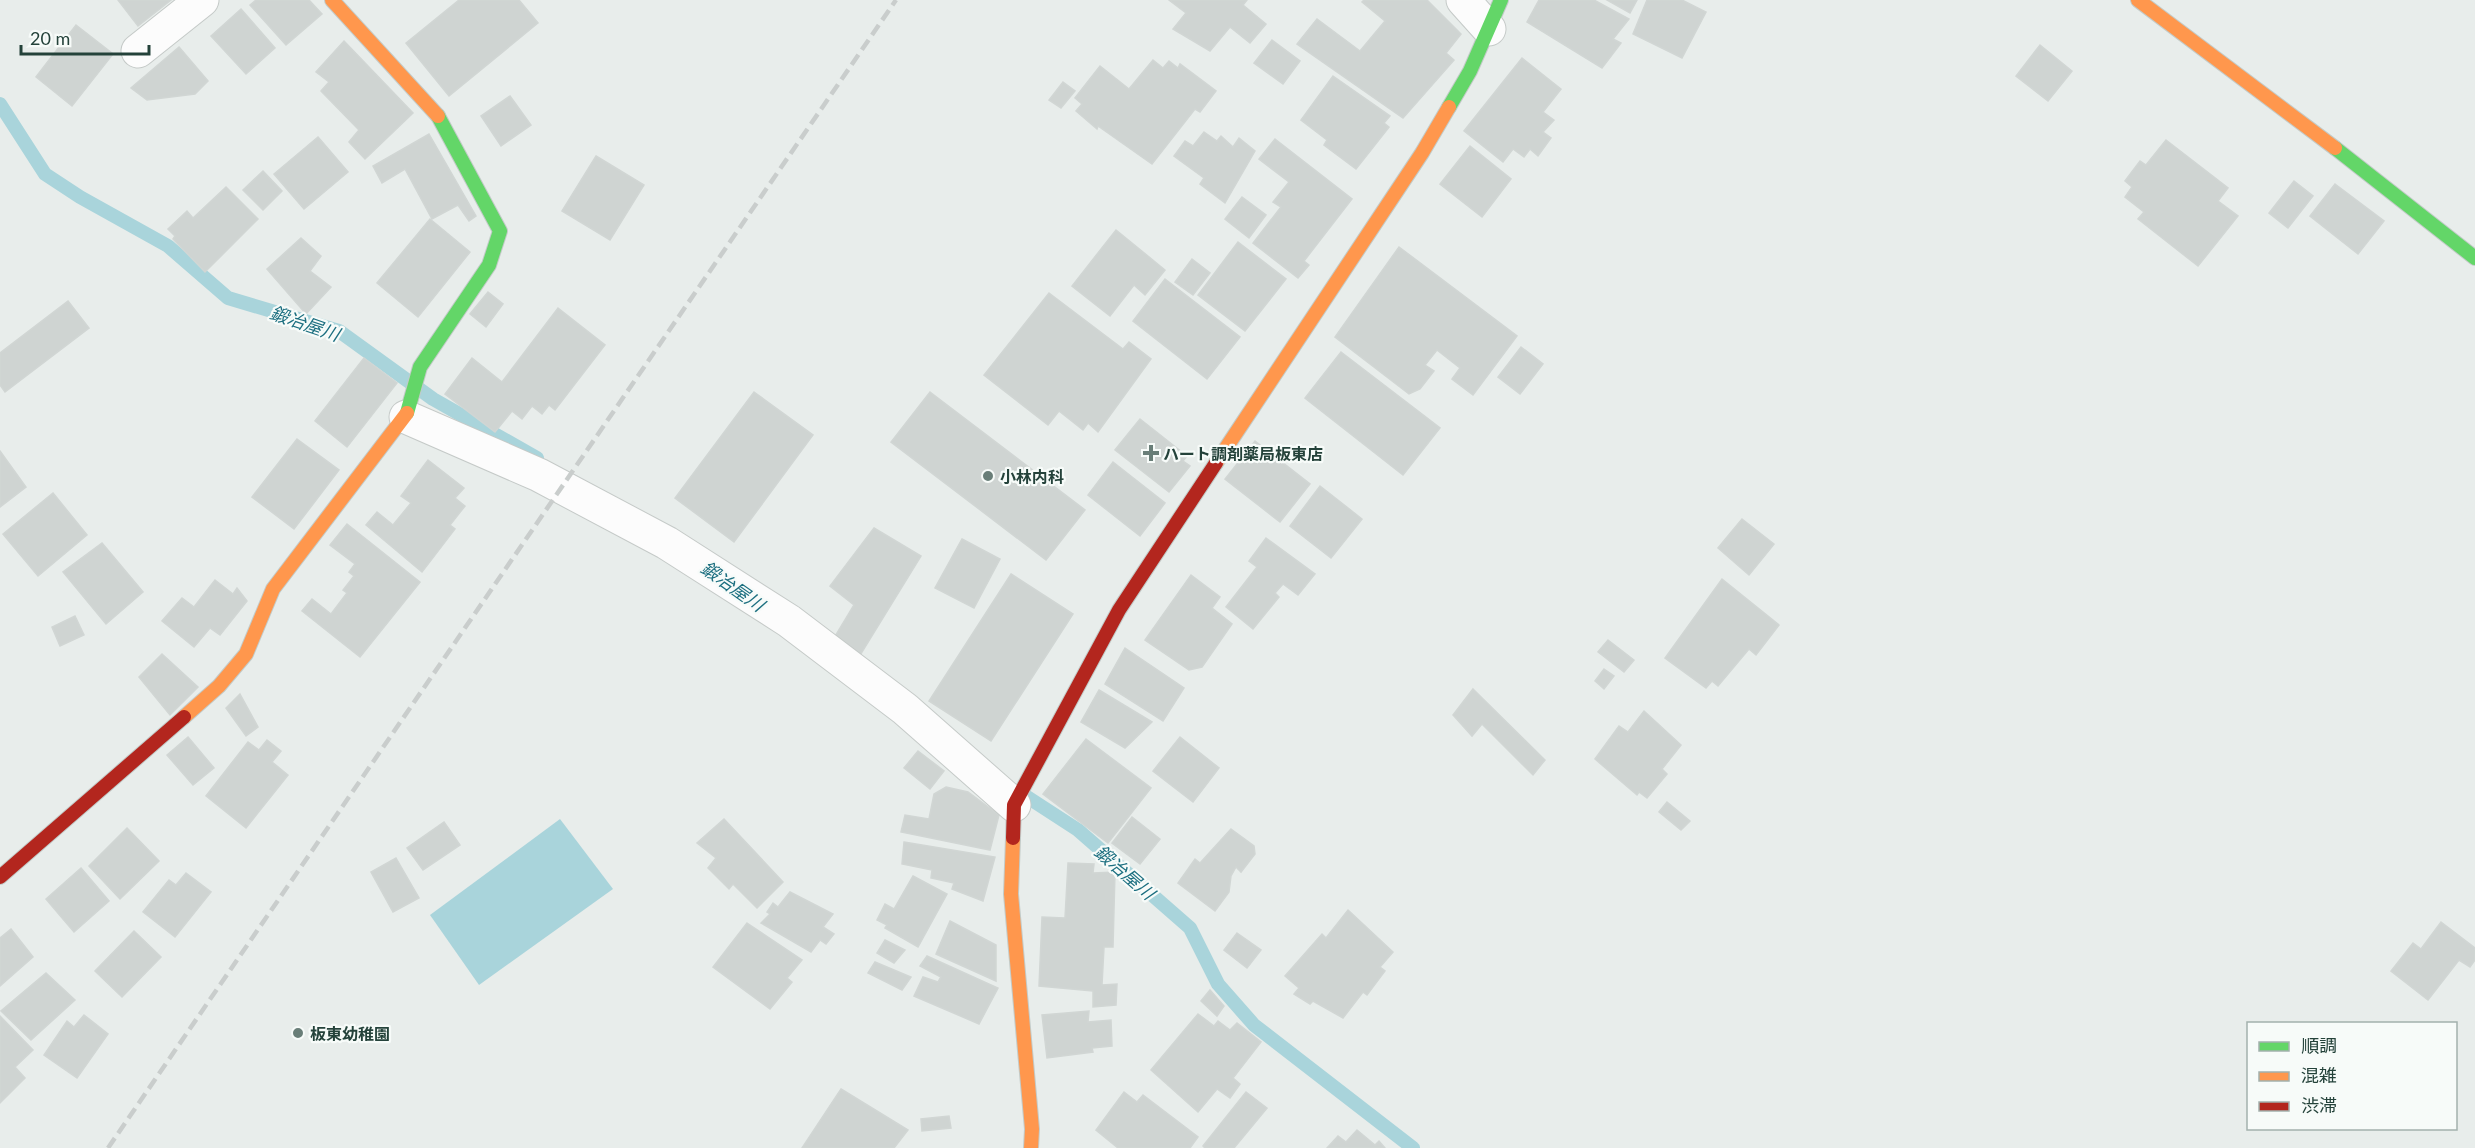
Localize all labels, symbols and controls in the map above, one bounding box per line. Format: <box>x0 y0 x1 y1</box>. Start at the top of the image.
scale bar <box>21 18 148 56</box>
text: 20 m <box>30 27 70 49</box>
water label: 鍛冶屋川 <box>267 301 345 346</box>
place label: ハート調剤薬局板東店 <box>1163 444 1323 463</box>
marker: ハート調剤薬局板東店 <box>1144 446 1158 460</box>
place label: 小林内科 <box>1000 467 1064 486</box>
marker: 小林内科 <box>981 469 995 483</box>
water label: 鍛冶屋川 <box>697 556 770 617</box>
water label: 鍛冶屋川 <box>1091 840 1161 905</box>
legend <box>2247 1022 2457 1130</box>
place label: 板東幼稚園 <box>310 1024 390 1043</box>
marker: 板東幼稚園 <box>291 1026 305 1040</box>
text: 順調 <box>2301 1034 2337 1056</box>
text: 混雑 <box>2301 1064 2337 1086</box>
text: 渋滞 <box>2301 1094 2337 1116</box>

